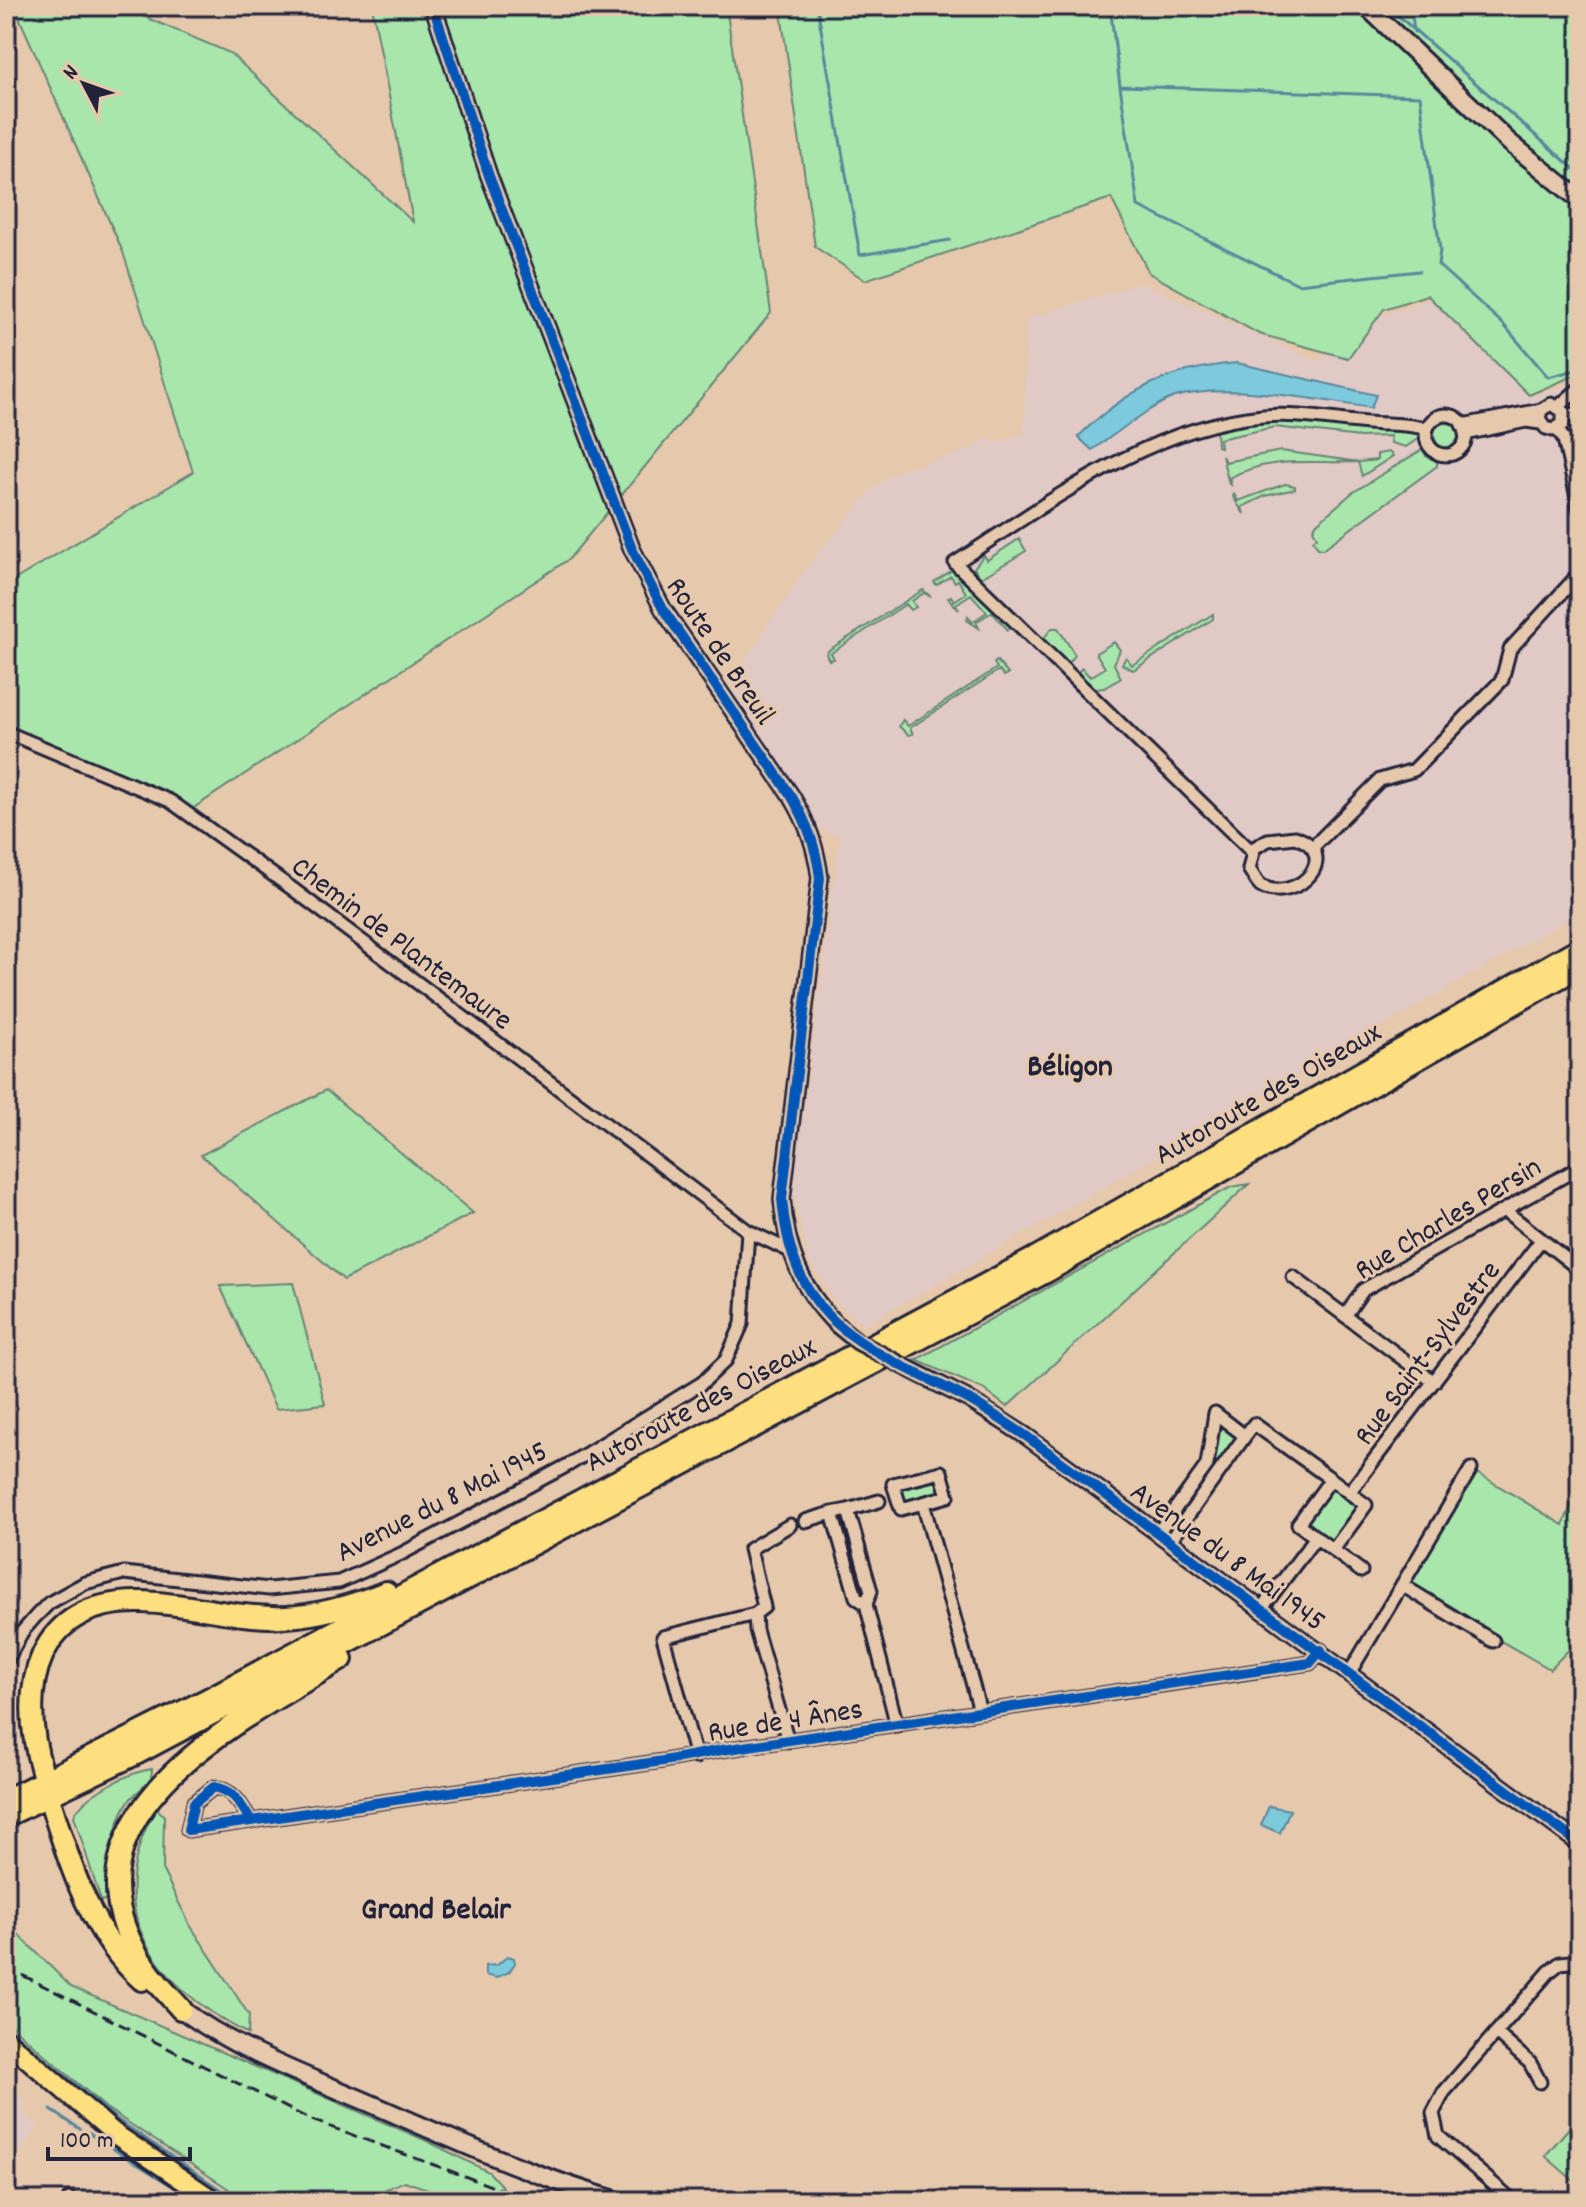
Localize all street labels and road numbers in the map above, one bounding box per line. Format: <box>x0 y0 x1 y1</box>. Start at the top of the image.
street label: Route de Breuil <box>653 570 784 735</box>
street label: Chemin de Plantemaure <box>280 848 520 1043</box>
street label: Autoroute des Oiseaux <box>1148 1013 1391 1178</box>
street label: Rue Charles Persin <box>1348 1148 1551 1294</box>
street label: Rue Saint-Sylvestre <box>1346 1253 1514 1456</box>
street label: Autoroute des Oiseaux <box>579 1328 825 1486</box>
street label: Avenue du 8 Mai 1945 <box>330 1432 556 1576</box>
street label: Avenue du 8 Mai 1945 <box>1120 1473 1333 1644</box>
street label: Rue de 4 Ânes <box>705 1690 866 1757</box>

